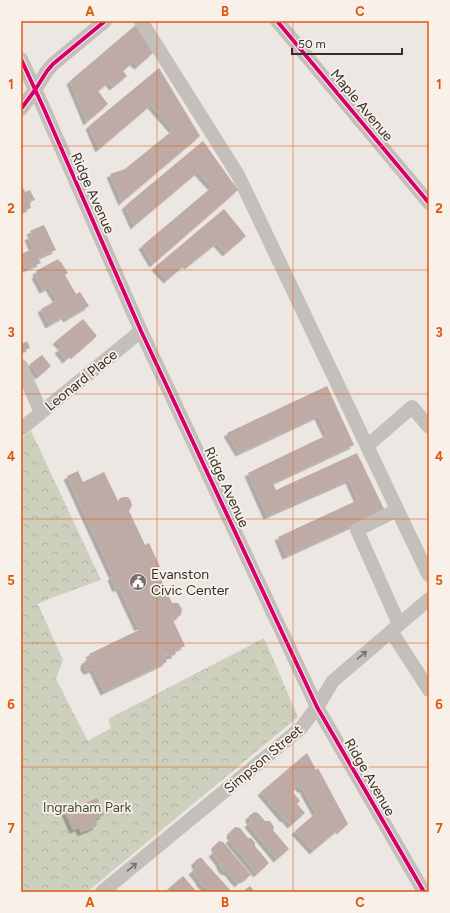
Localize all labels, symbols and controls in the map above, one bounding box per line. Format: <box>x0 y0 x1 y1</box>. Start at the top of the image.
text: A <box>85 4 95 19</box>
text: B <box>221 4 229 19</box>
text: C <box>355 4 365 19</box>
scale bar <box>292 30 402 56</box>
text: 50 m <box>298 37 326 51</box>
street label: Maple Avenue <box>327 66 397 145</box>
text: 1 <box>8 77 14 92</box>
text: 1 <box>436 77 442 92</box>
street label: Ridge Avenue <box>67 150 118 237</box>
text: 2 <box>7 201 15 216</box>
text: 2 <box>435 201 443 216</box>
text: 3 <box>7 325 15 340</box>
text: 3 <box>435 325 443 340</box>
street label: Leonard Place <box>42 346 121 415</box>
street label: Ridge Avenue <box>200 444 253 530</box>
text: 4 <box>7 449 15 464</box>
text: 4 <box>435 449 443 464</box>
place label: Evanston Civic Center <box>151 566 229 599</box>
public building icon: Evanston Civic Center <box>128 572 148 592</box>
text: 5 <box>7 573 15 588</box>
text: 5 <box>435 573 443 588</box>
one-way arrow <box>357 651 368 660</box>
text: 6 <box>7 697 15 712</box>
text: 6 <box>435 697 443 712</box>
street label: Simpson Street <box>221 722 306 797</box>
street label: Ridge Avenue <box>340 735 399 819</box>
park label: Ingraham Park <box>43 799 132 816</box>
text: 7 <box>7 821 15 836</box>
text: 7 <box>435 821 443 836</box>
one-way arrow <box>127 863 138 872</box>
text: A <box>85 895 95 910</box>
text: B <box>221 895 229 910</box>
text: C <box>355 895 365 910</box>

